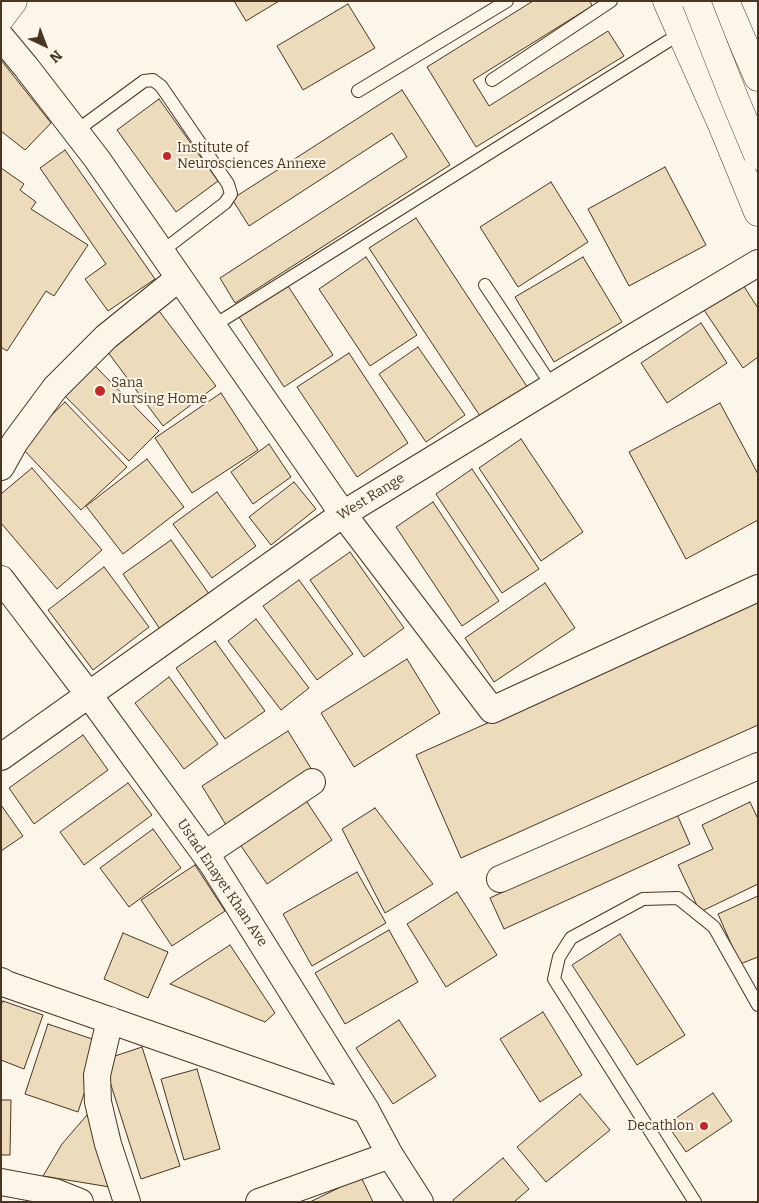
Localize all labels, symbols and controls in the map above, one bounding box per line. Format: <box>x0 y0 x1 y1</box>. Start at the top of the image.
north arrow <box>20 20 70 70</box>
text: N <box>46 46 65 66</box>
place label: Institute of Neurosciences Annexe <box>177 140 326 172</box>
marker: Institute of Neurosciences Annexe <box>161 150 173 162</box>
place label: Sana Nursing Home <box>111 375 207 408</box>
marker: Sana Nursing Home <box>93 384 107 398</box>
street label: West Range <box>334 470 408 524</box>
street label: Ustad Enayet Khan Ave <box>173 816 271 950</box>
place label: Decathlon <box>627 1118 694 1134</box>
marker: Decathlon <box>698 1120 710 1132</box>

